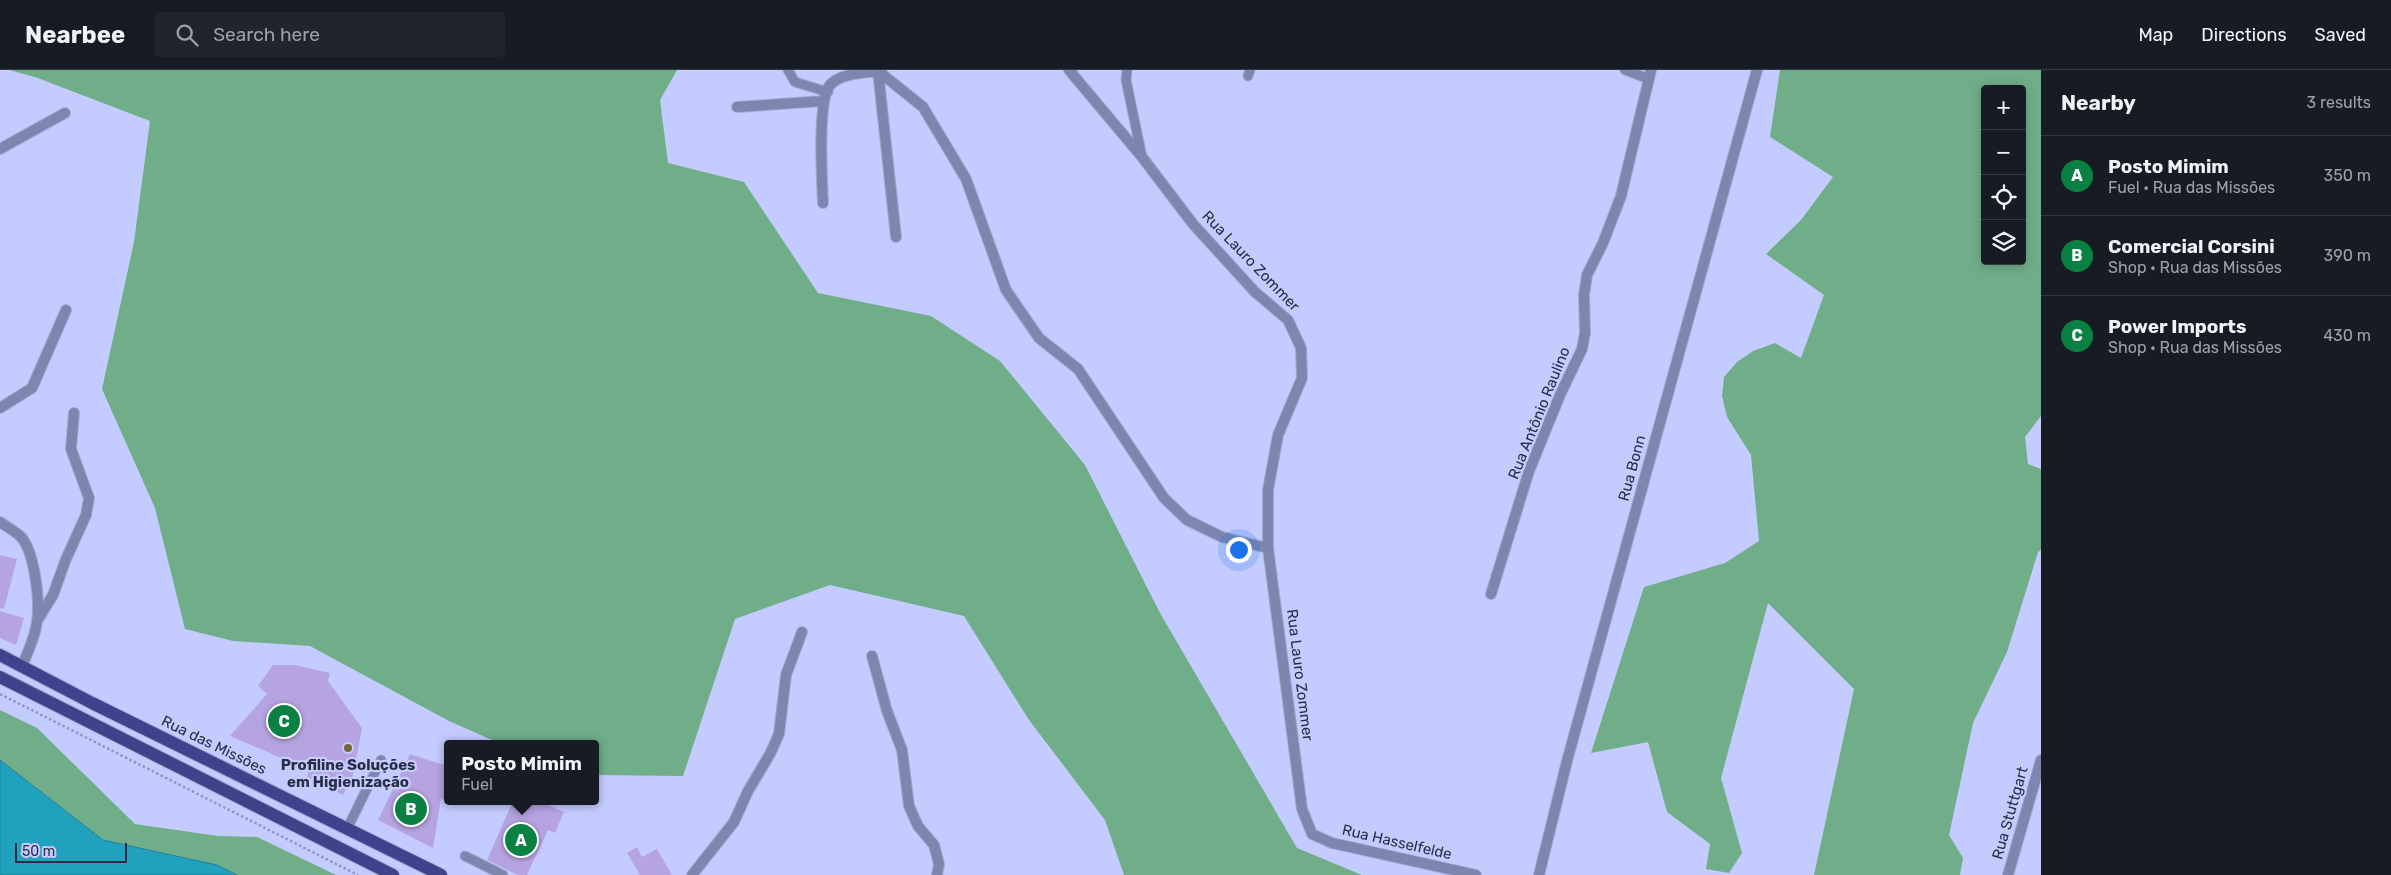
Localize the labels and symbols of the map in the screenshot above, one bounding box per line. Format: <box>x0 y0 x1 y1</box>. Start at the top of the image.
street label: Rua Lauro Zommer <box>1198 207 1304 315</box>
street label: Rua Antônio Raulino <box>1504 344 1574 482</box>
street label: Rua Bonn <box>1615 433 1649 503</box>
your location <box>1226 537 1252 563</box>
street label: Rua Lauro Zommer <box>1283 608 1317 742</box>
pin: C <box>268 702 300 740</box>
street label: Rua das Missões <box>158 712 270 778</box>
marker: Profiline Soluções em Higienização <box>342 742 354 754</box>
place label: Profiline Soluções em Higienização <box>281 756 415 791</box>
street label: Rua Stuttgart <box>1988 764 2032 861</box>
pin: B <box>395 790 427 828</box>
pin: A <box>505 821 537 859</box>
street label: Rua Hasselfelde <box>1340 821 1454 863</box>
scale bar <box>15 840 128 863</box>

